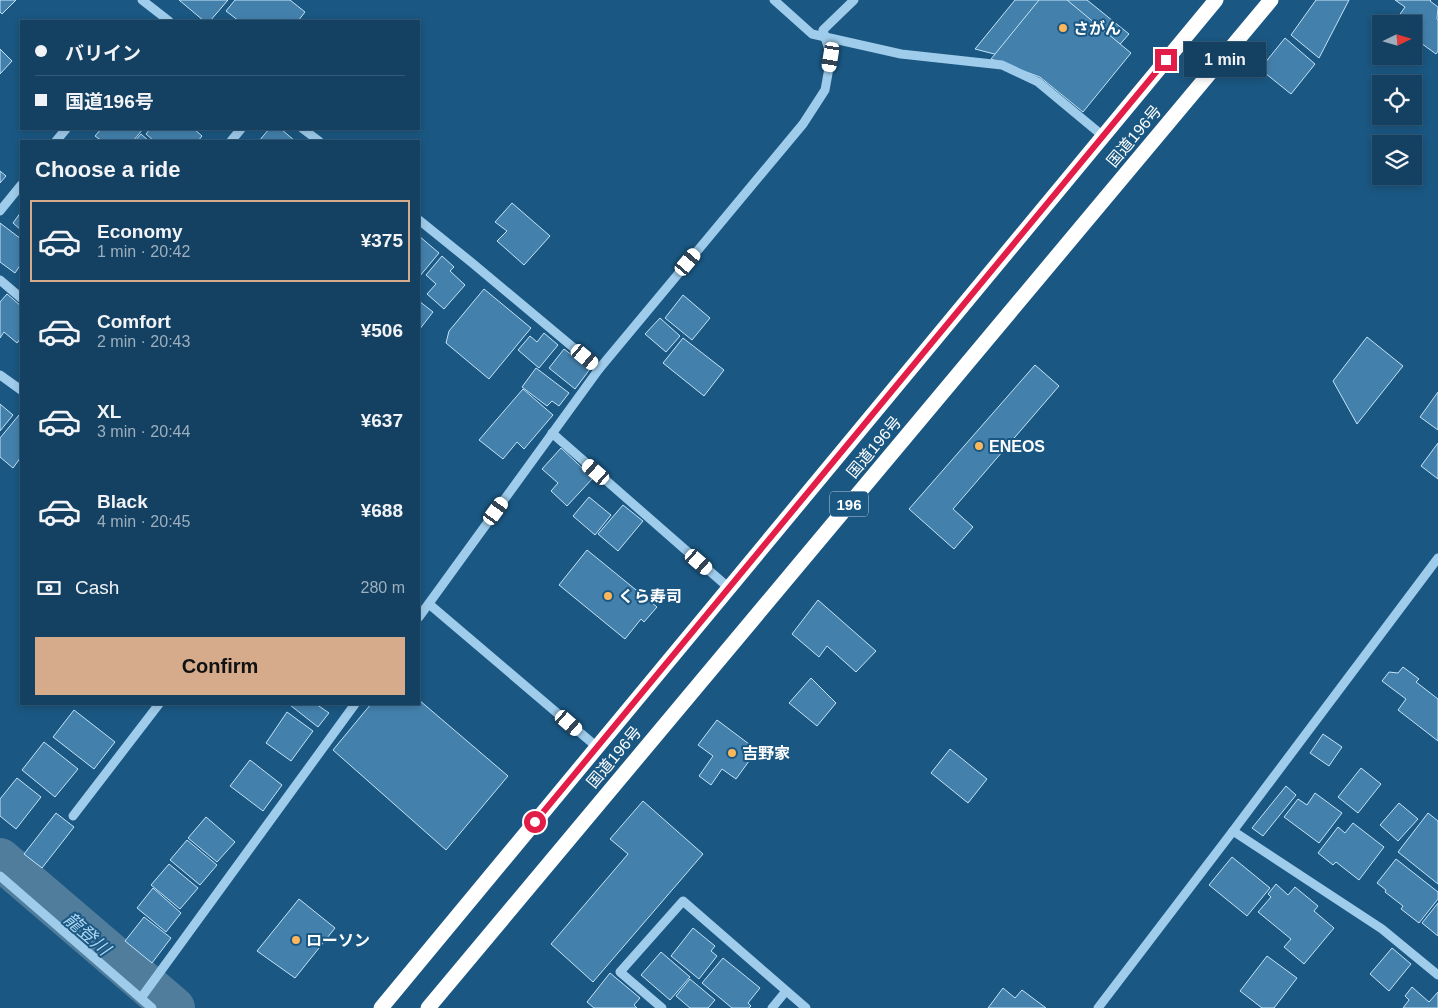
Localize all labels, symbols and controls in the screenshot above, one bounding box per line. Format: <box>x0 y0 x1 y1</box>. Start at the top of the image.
north arrow <box>1372 15 1422 65</box>
map controls <box>1372 15 1422 185</box>
place label: さがん <box>1073 20 1121 37</box>
marker: さがん <box>1057 22 1069 34</box>
car <box>821 41 840 73</box>
callout: 1 min <box>1184 42 1266 78</box>
text: バリイン <box>65 43 141 64</box>
route end <box>1155 49 1177 71</box>
text: 1 min <box>1204 51 1246 68</box>
button: locate <box>1372 75 1422 125</box>
text: 国道196号 <box>65 91 154 112</box>
street label: 国道196号 <box>1103 102 1165 170</box>
button: layers <box>1372 135 1422 185</box>
text: Choose a ride <box>35 157 180 182</box>
icon: car <box>37 219 82 264</box>
text: Economy <box>97 221 183 242</box>
text: ¥375 <box>361 230 403 251</box>
text: 1 min · 20:42 <box>97 243 190 260</box>
car <box>672 246 703 278</box>
icon: car <box>37 309 82 354</box>
text: Comfort <box>97 311 171 332</box>
text: ¥506 <box>361 320 403 341</box>
text: 2 min · 20:43 <box>97 333 190 350</box>
car <box>568 342 601 372</box>
icon: car <box>37 399 82 444</box>
text: XL <box>97 401 121 422</box>
text: ¥637 <box>361 410 403 431</box>
street label: 国道196号 <box>843 413 905 481</box>
text: 3 min · 20:44 <box>97 423 190 440</box>
place label: ENEOS <box>989 438 1045 455</box>
marker: ENEOS <box>973 440 985 452</box>
car <box>579 456 612 488</box>
icon: car <box>37 489 82 534</box>
text: Black <box>97 491 148 512</box>
road number: 196 <box>830 492 868 516</box>
car <box>481 494 510 528</box>
text: ¥688 <box>361 500 403 521</box>
text: 4 min · 20:45 <box>97 513 190 530</box>
car <box>682 546 715 578</box>
icon: cash <box>35 574 63 602</box>
text: Cash <box>75 577 119 598</box>
text: 280 m <box>361 579 405 596</box>
place label: くら寿司 <box>618 588 682 605</box>
marker: くら寿司 <box>602 590 614 602</box>
button: Confirm <box>35 637 405 695</box>
car <box>552 707 585 739</box>
street label: 国道196号 <box>583 723 645 791</box>
place label: 吉野家 <box>742 745 790 762</box>
marker: 吉野家 <box>726 747 738 759</box>
route start <box>524 811 546 833</box>
water label: 龍登川 <box>60 909 115 961</box>
place label: ローソン <box>306 932 370 949</box>
marker: ローソン <box>290 934 302 946</box>

